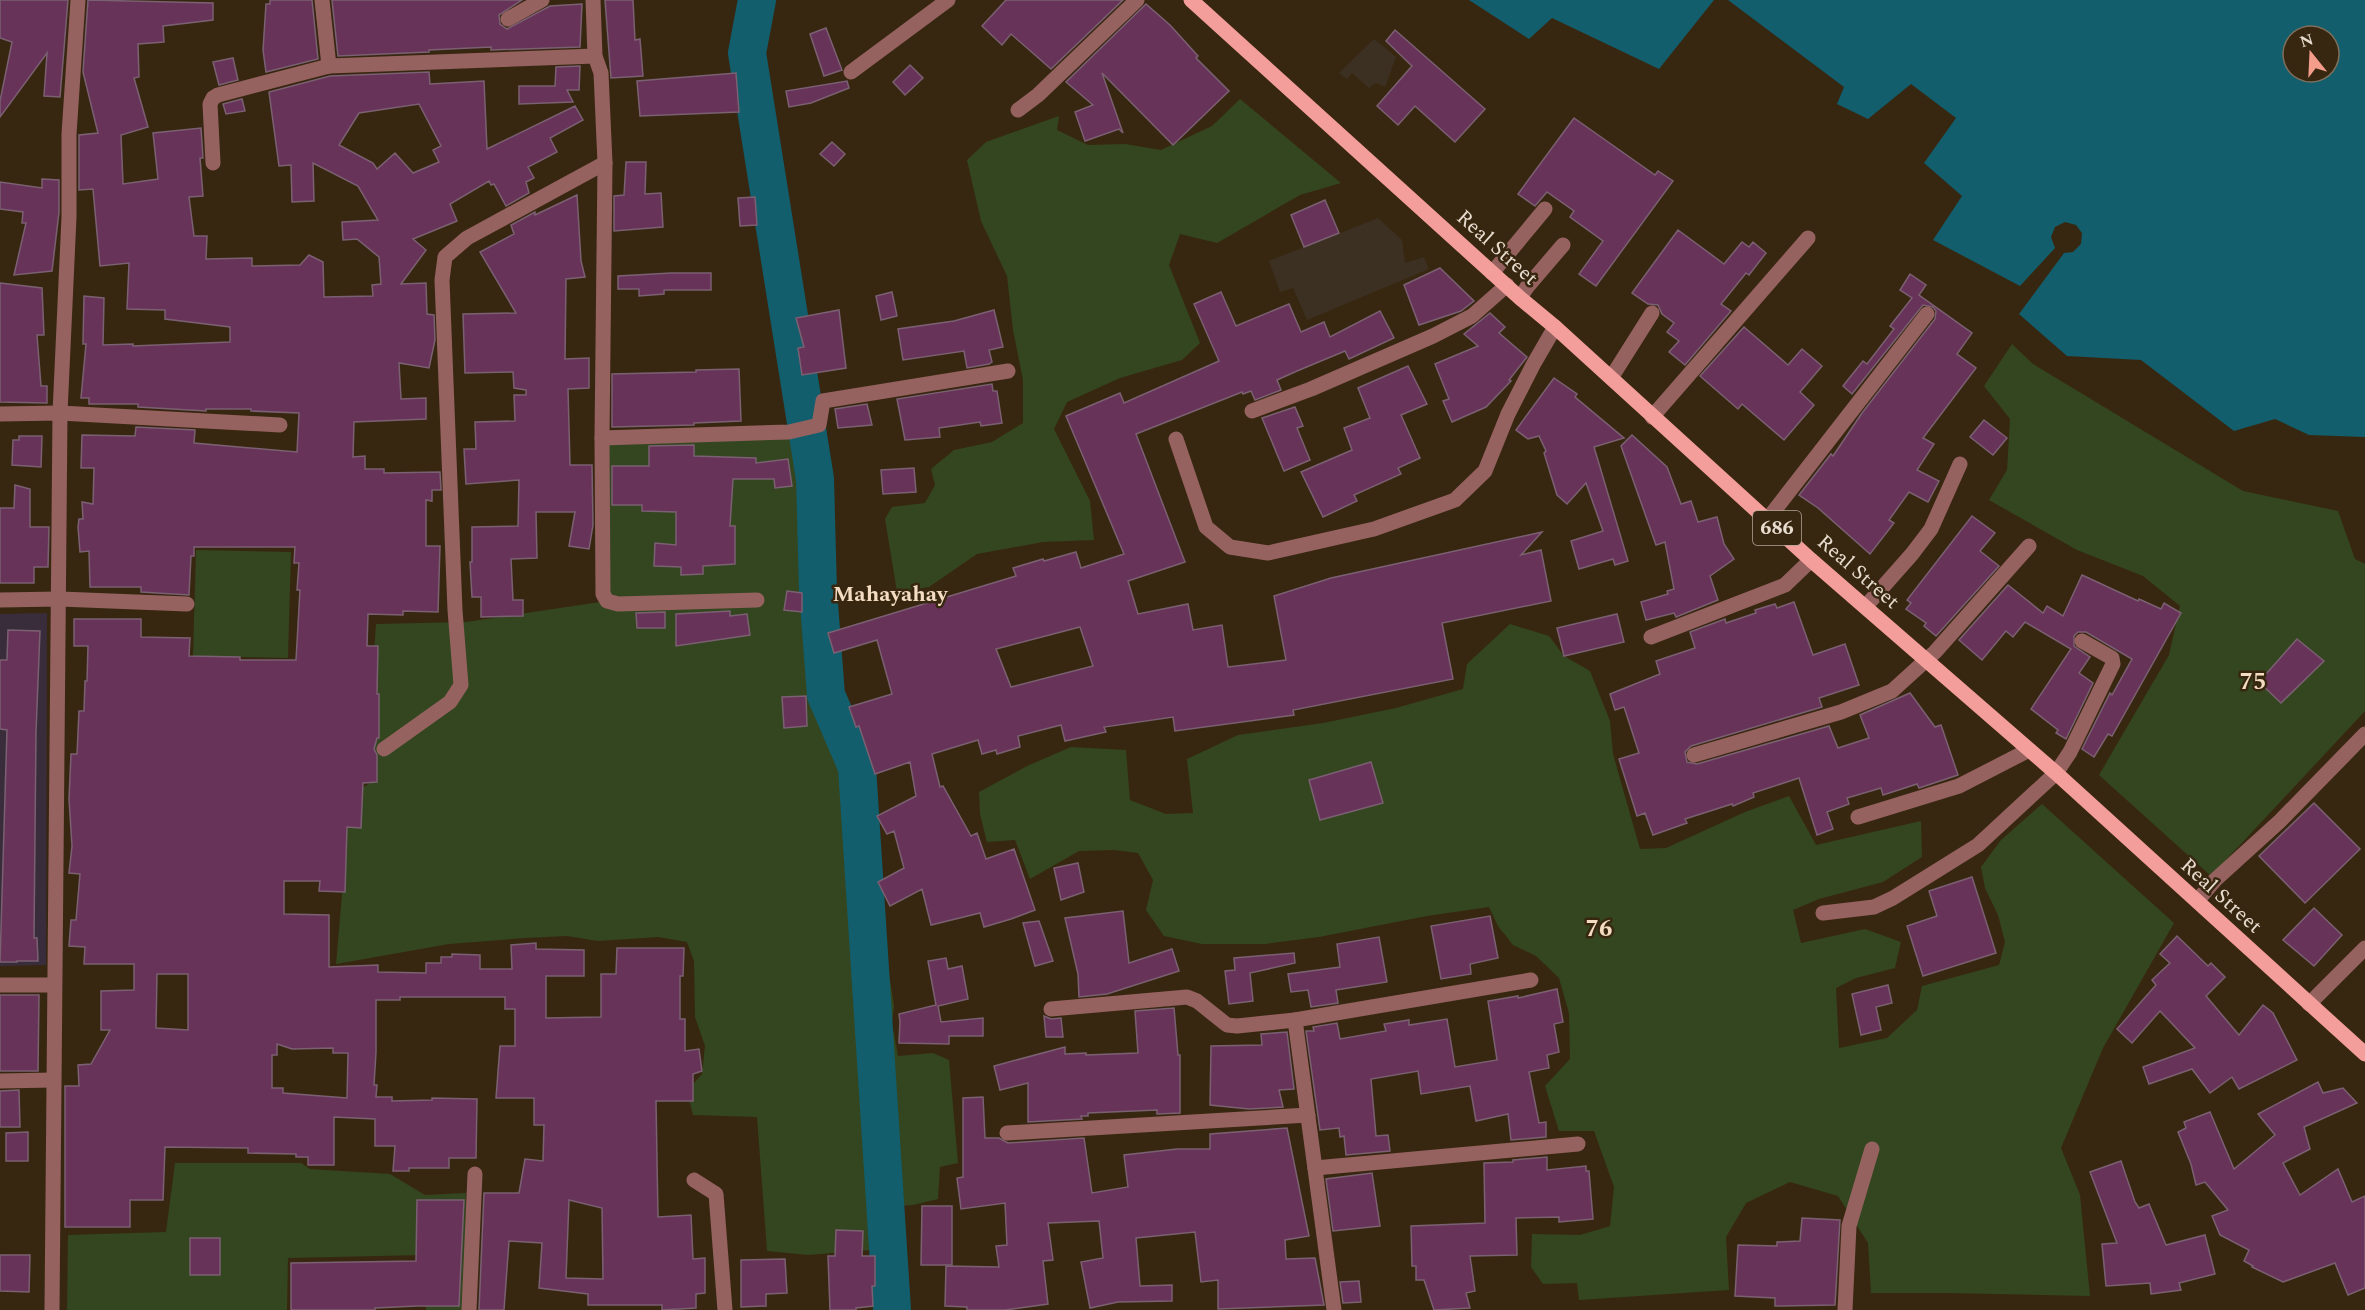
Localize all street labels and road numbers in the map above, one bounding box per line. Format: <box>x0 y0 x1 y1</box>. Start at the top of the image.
street label: Real Street <box>1449 202 1545 294</box>
road number: 686 <box>1753 511 1801 545</box>
street label: Real Street <box>1809 527 1907 617</box>
street label: Real Street <box>2173 850 2269 942</box>

